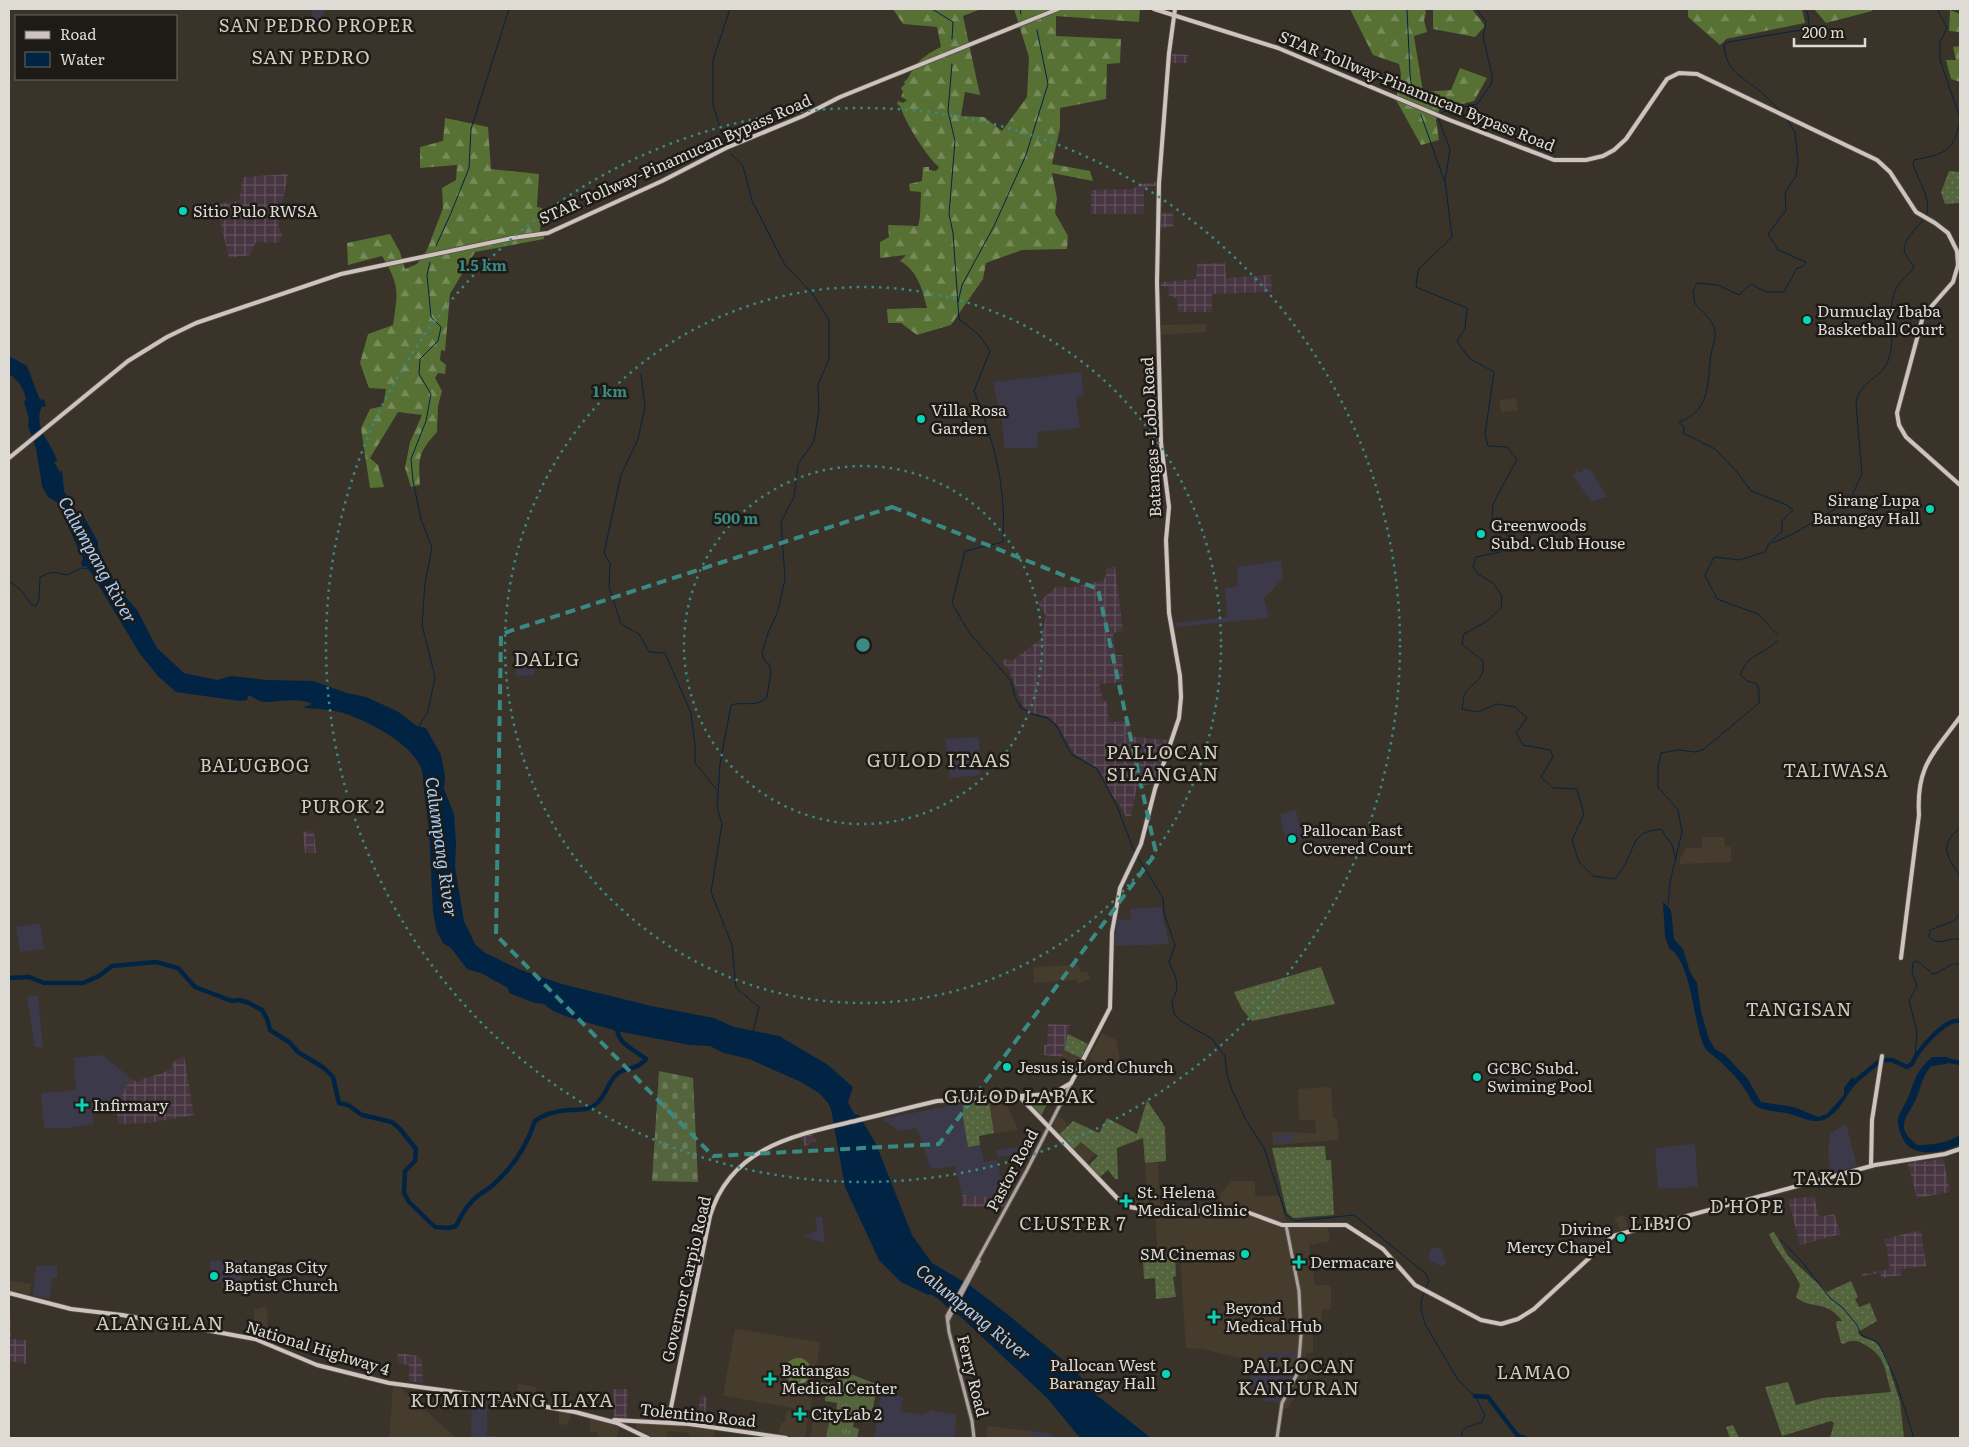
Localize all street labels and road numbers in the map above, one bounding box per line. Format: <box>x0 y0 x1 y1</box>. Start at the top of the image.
street label: STAR Tollway-Pinamucan Bypass Road <box>1276 23 1559 157</box>
street label: STAR Tollway-Pinamucan Bypass Road <box>534 87 815 229</box>
street label: Batangas - Lobo Road <box>1134 356 1166 518</box>
street label: Pastor Road <box>979 1124 1043 1215</box>
street label: Governor Carpio Road <box>654 1193 716 1364</box>
street label: National Highway 4 <box>243 1314 393 1380</box>
street label: Ferry Road <box>952 1332 996 1419</box>
street label: Tolentino Road <box>639 1396 758 1432</box>

